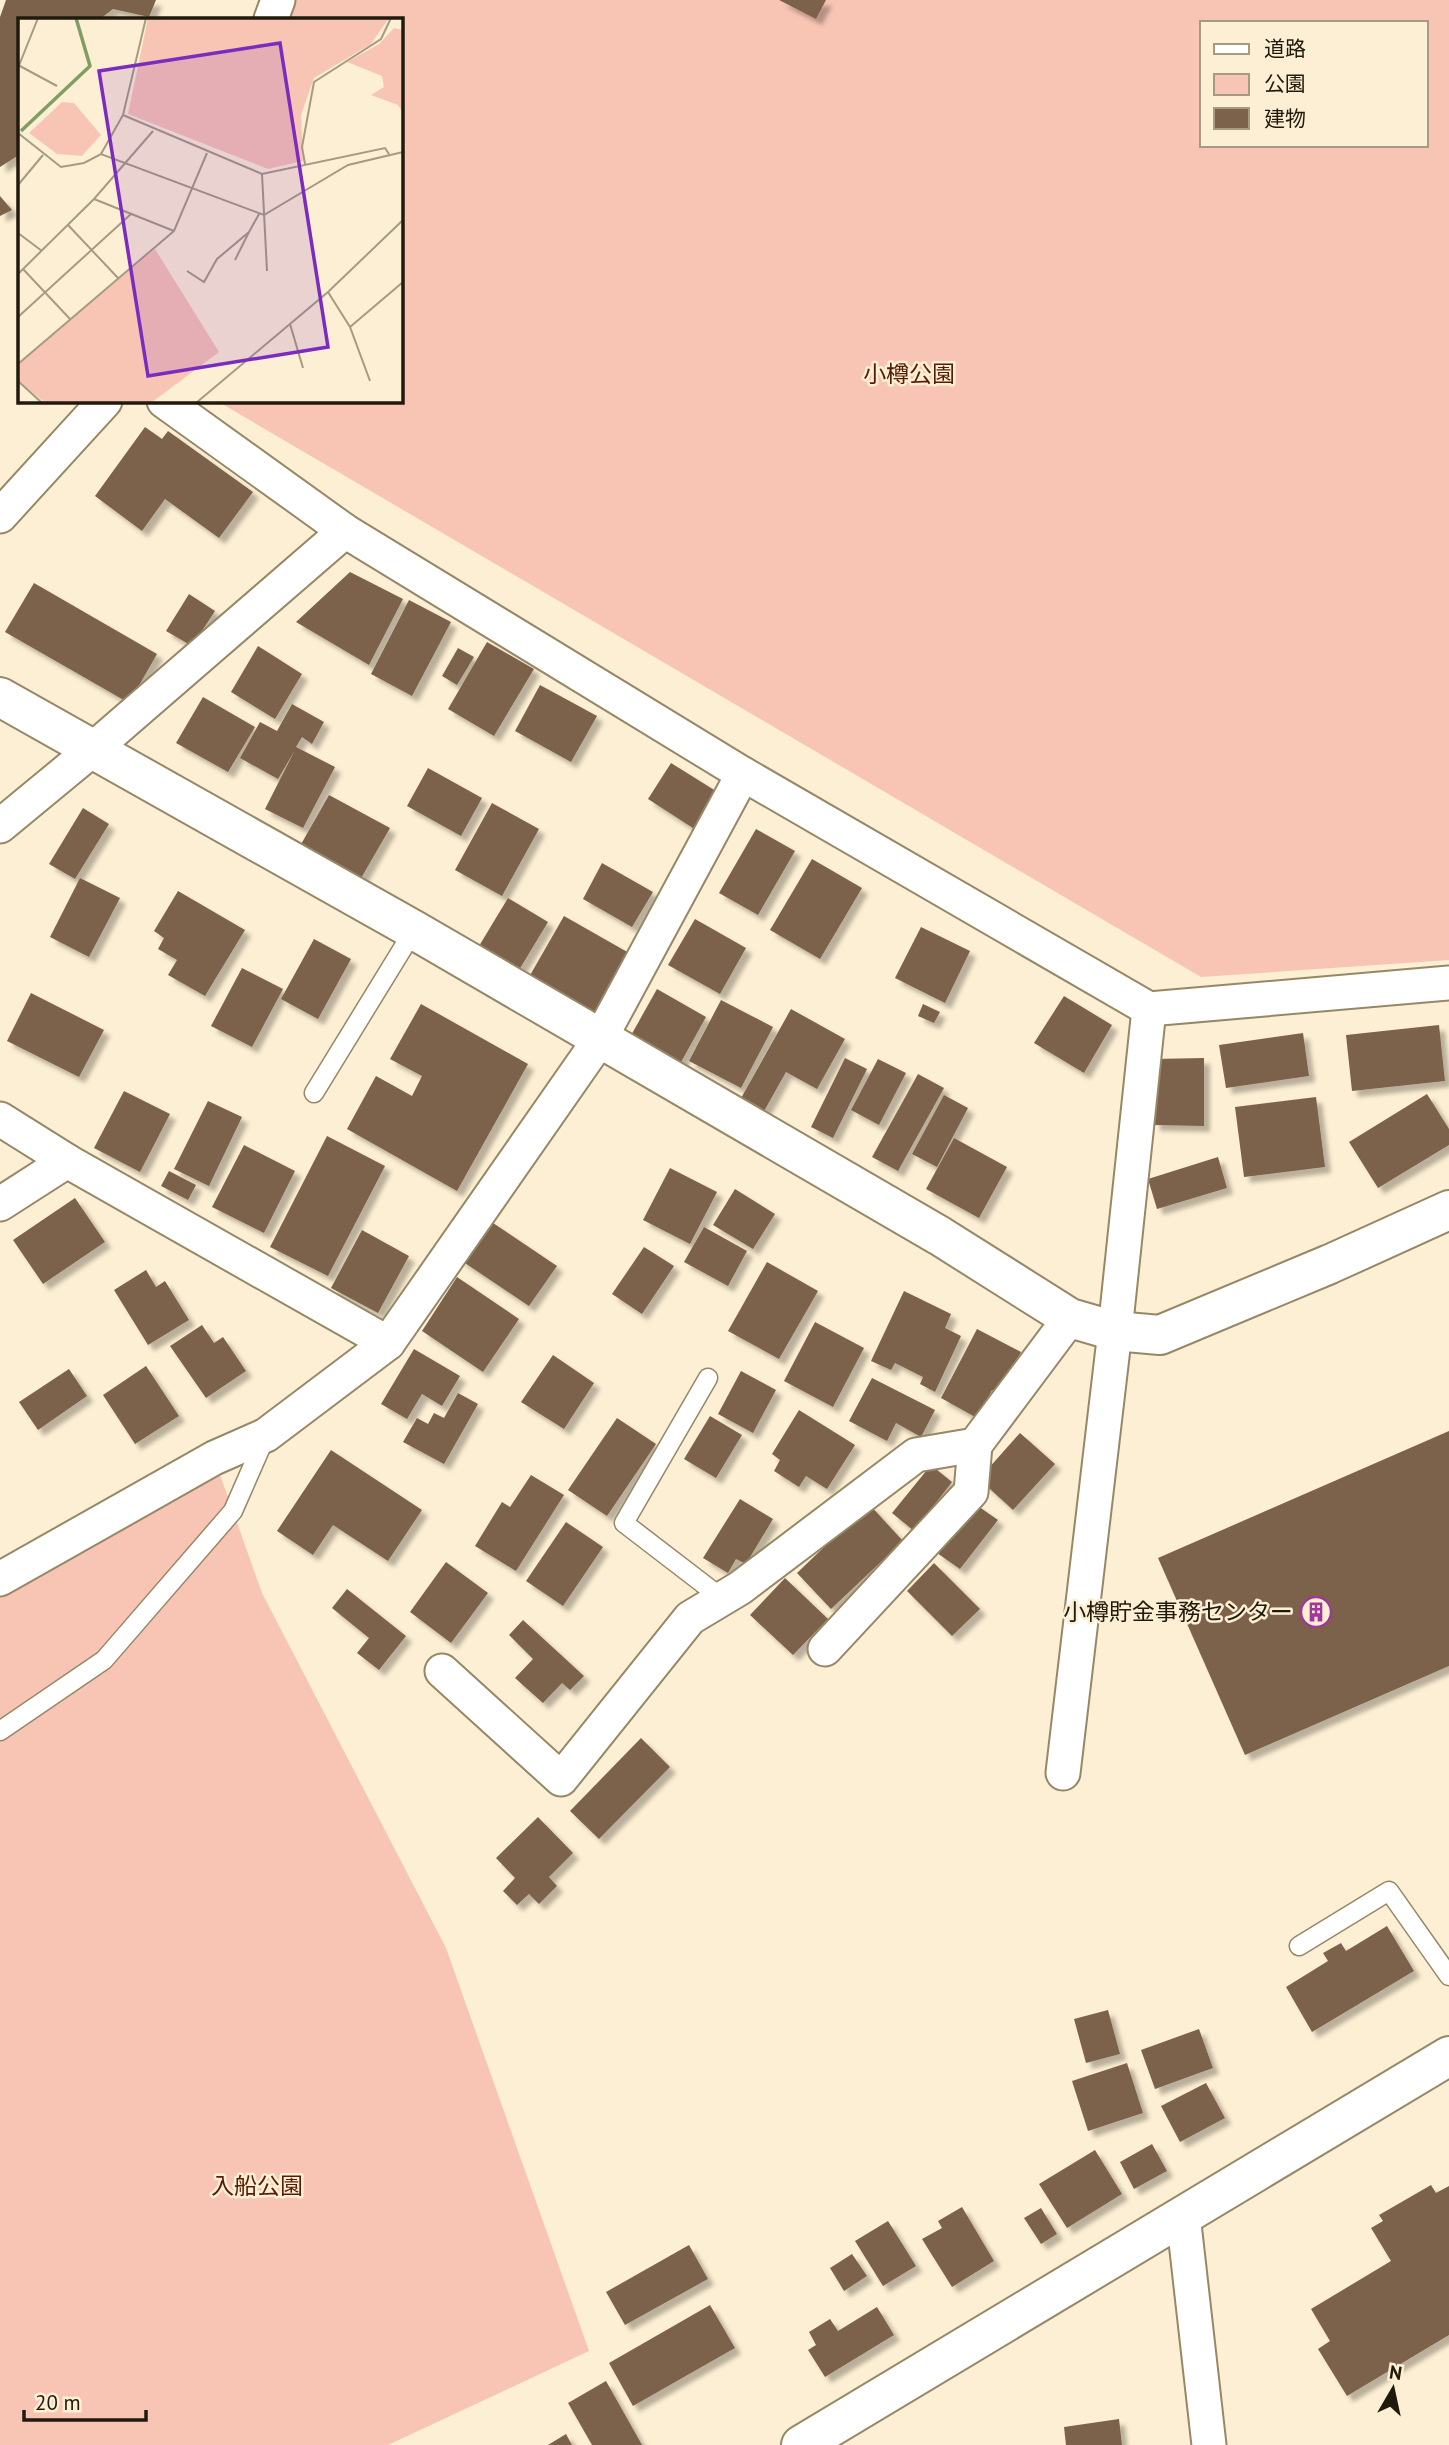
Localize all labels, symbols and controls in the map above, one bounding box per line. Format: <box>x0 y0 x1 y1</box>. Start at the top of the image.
inset map <box>18 18 402 402</box>
legend <box>1200 21 1428 147</box>
text: 道路 <box>1264 35 1306 62</box>
text: 公園 <box>1264 70 1306 97</box>
text: 建物 <box>1264 105 1306 132</box>
park label: 小樽公園 <box>863 359 955 388</box>
building icon: 小樽貯金事務センター <box>1299 1595 1333 1629</box>
place label: 小樽貯金事務センター <box>1063 1597 1293 1626</box>
park label: 入船公園 <box>211 2171 303 2200</box>
north arrow <box>1358 2354 1428 2424</box>
text: N <box>1388 2359 1404 2385</box>
scale bar <box>24 2378 147 2422</box>
text: 20 m <box>35 2389 81 2416</box>

